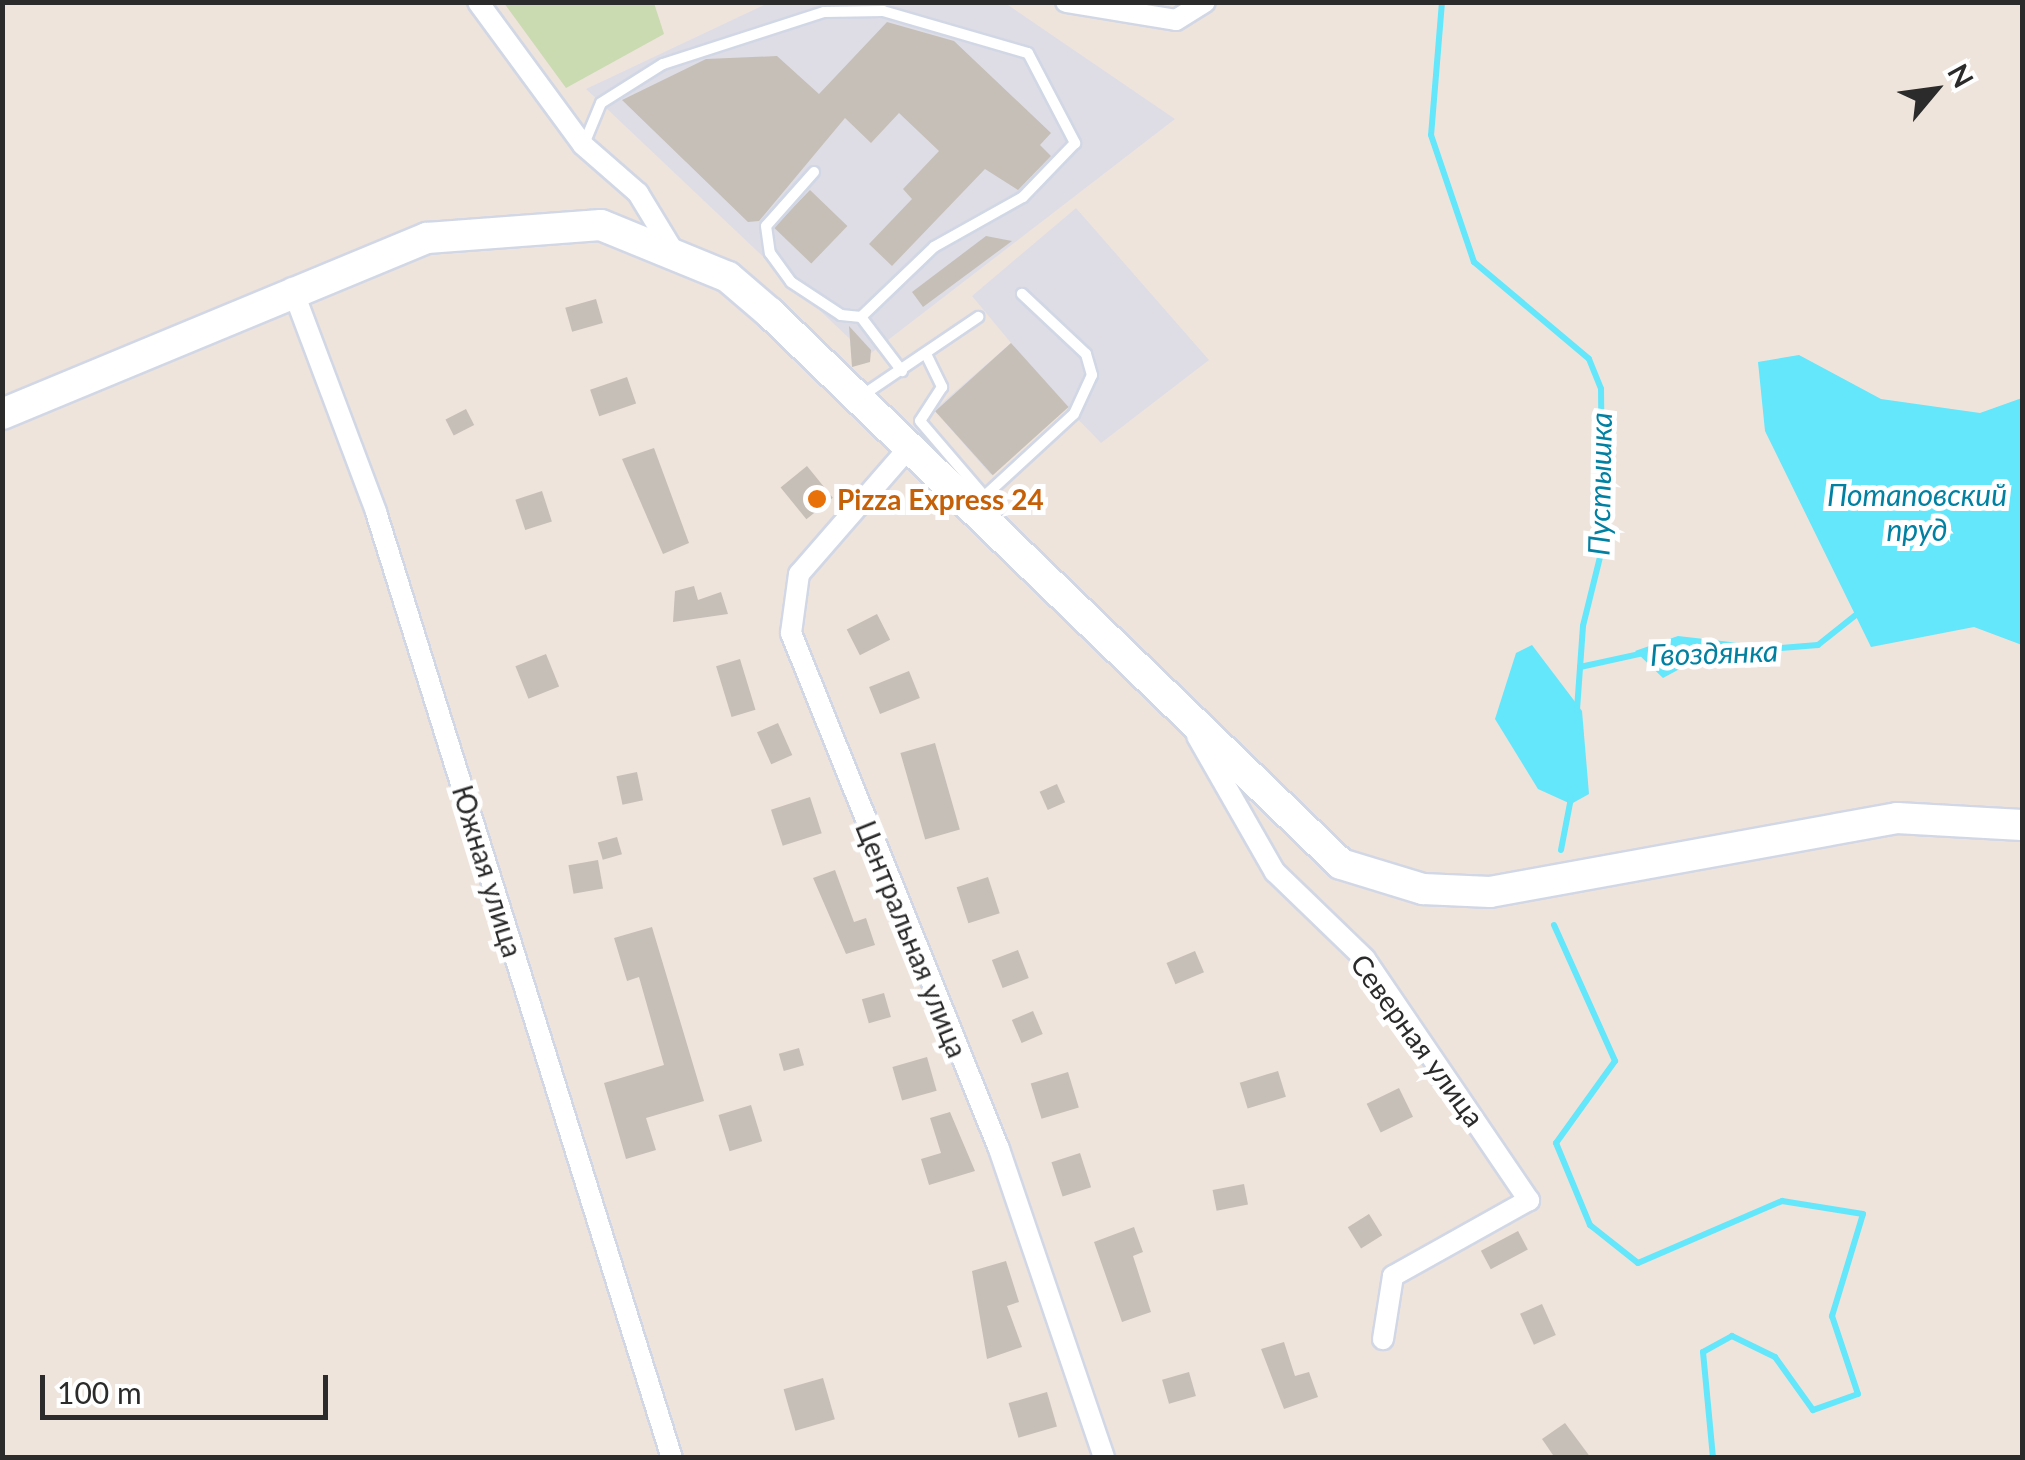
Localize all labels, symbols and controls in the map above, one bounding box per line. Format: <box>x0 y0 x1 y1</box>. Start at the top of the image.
north arrow <box>1885 40 1985 140</box>
text: N <box>1941 58 1981 93</box>
water label: Пустышка <box>1580 412 1618 556</box>
water label: Потаповский пруд <box>1827 476 2007 546</box>
place label: Pizza Express 24 <box>837 482 1044 516</box>
marker: Pizza Express 24 <box>806 488 828 510</box>
water label: Гвоздянка <box>1649 632 1779 672</box>
street label: Южная улица <box>446 781 530 961</box>
street label: Центральная улица <box>849 816 975 1062</box>
street label: Северная улица <box>1344 947 1492 1133</box>
scale bar <box>45 1355 332 1417</box>
text: 100 m <box>57 1374 142 1410</box>

